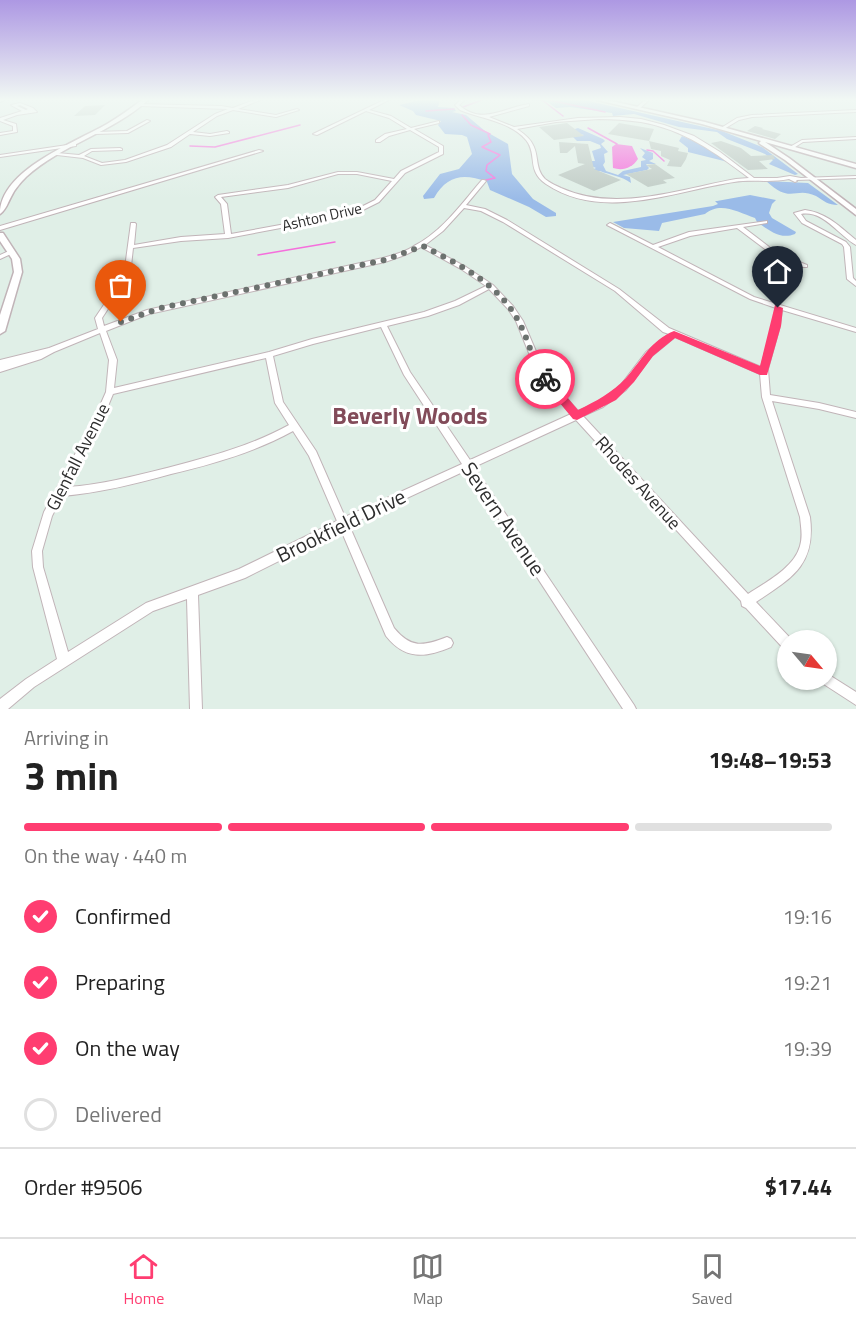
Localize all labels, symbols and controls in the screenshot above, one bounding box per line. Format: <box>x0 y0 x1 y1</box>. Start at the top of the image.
street label: Ashton Drive <box>280 196 364 237</box>
pin <box>752 246 803 308</box>
icon: home <box>761 255 794 288</box>
pin <box>95 260 146 322</box>
icon: bag <box>104 269 137 302</box>
courier <box>515 349 575 409</box>
icon: bike <box>529 363 562 396</box>
district label: Beverly Woods <box>332 397 488 433</box>
street label: Glenfall Avenue <box>39 398 116 515</box>
street label: Rhodes Avenue <box>589 430 688 535</box>
street label: Severn Avenue <box>454 455 554 582</box>
street label: Brookfield Drive <box>270 480 411 570</box>
north arrow <box>777 630 837 690</box>
map controls <box>777 630 837 690</box>
text: Arriving in <box>24 722 109 753</box>
text: 19:48–19:53 <box>709 743 832 777</box>
text: 3 min <box>24 746 119 805</box>
text: On the way · 440 m <box>24 840 187 871</box>
text: Confirmed <box>75 899 171 933</box>
icon: check <box>24 900 57 933</box>
text: 19:16 <box>783 901 832 932</box>
text: Preparing <box>75 965 165 999</box>
icon: check <box>24 966 57 999</box>
text: 19:21 <box>783 967 832 998</box>
text: On the way <box>75 1031 180 1065</box>
icon: check <box>24 1032 57 1065</box>
text: 19:39 <box>783 1033 832 1064</box>
text: Delivered <box>75 1097 162 1131</box>
text: Order #9506 <box>24 1170 143 1204</box>
text: $17.44 <box>765 1170 832 1204</box>
tab: Home <box>124 1250 164 1310</box>
tab: Map <box>411 1250 444 1310</box>
tab: Saved <box>692 1250 732 1310</box>

